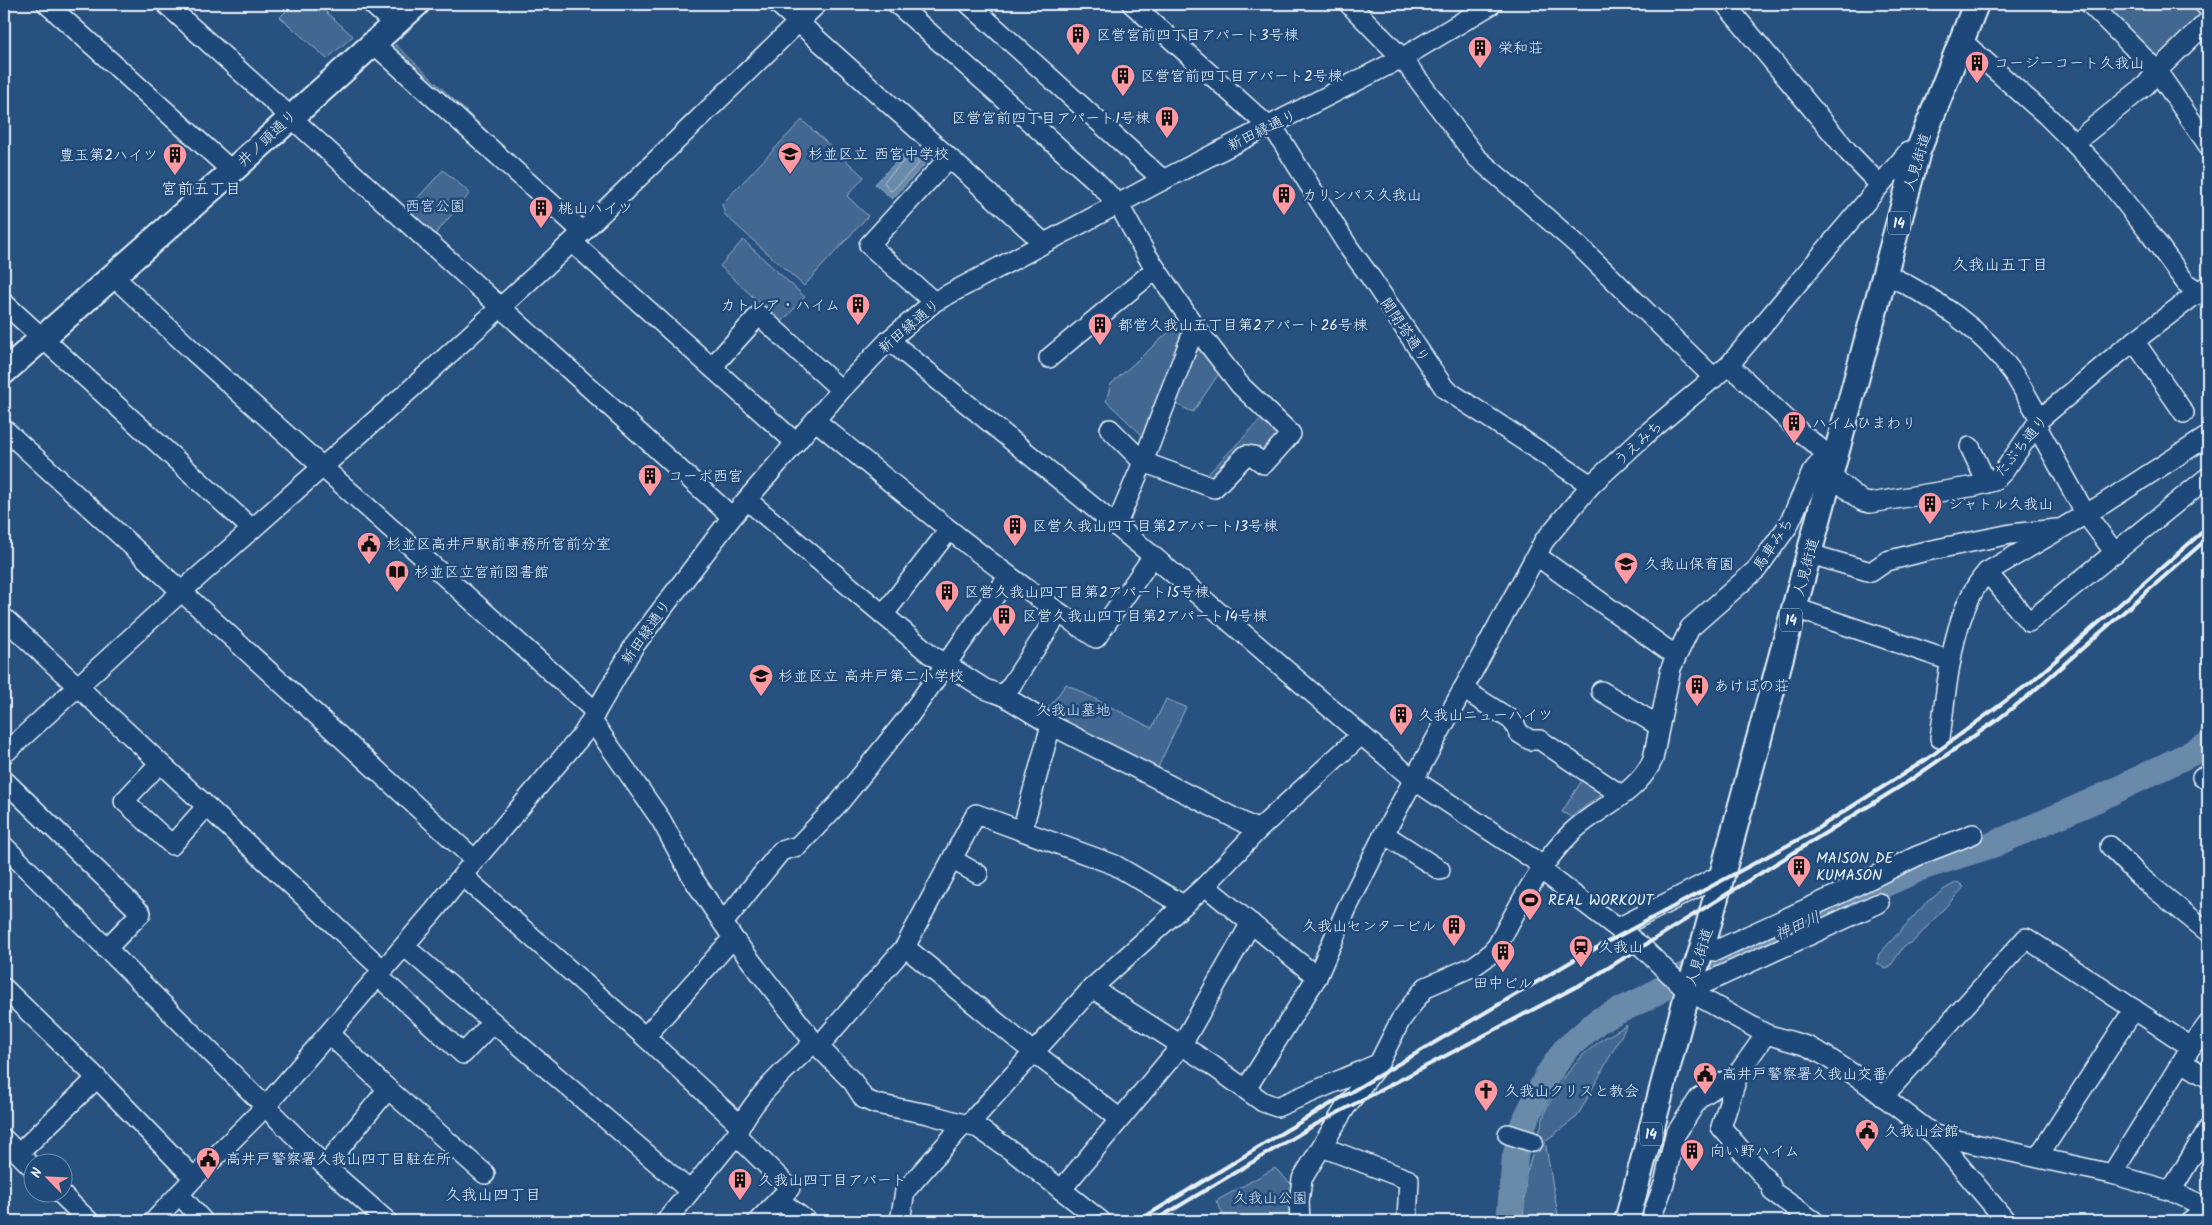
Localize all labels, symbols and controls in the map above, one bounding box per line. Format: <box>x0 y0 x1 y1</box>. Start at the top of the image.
building icon: 区営宮前四丁目アパート3号棟 <box>1065 22 1091 56</box>
place label: 区営宮前四丁目アパート3号棟 <box>1096 24 1299 48</box>
building icon: 栄和荘 <box>1467 35 1493 69</box>
place label: 栄和荘 <box>1498 37 1543 61</box>
building icon: コージーコート久我山 <box>1964 50 1990 84</box>
place label: コージーコート久我山 <box>1994 52 2144 76</box>
building icon: 区営宮前四丁目アパート2号棟 <box>1110 63 1136 97</box>
place label: 区営宮前四丁目アパート2号棟 <box>1140 65 1343 89</box>
street label: 井ノ頭通り <box>232 104 303 173</box>
street label: 新田縁通り <box>1223 104 1301 158</box>
building icon: 区営宮前四丁目アパート1号棟 <box>1154 105 1180 139</box>
place label: 区営宮前四丁目アパート1号棟 <box>951 107 1150 131</box>
street label: 人見街道 <box>1898 130 1938 194</box>
school or university icon: 杉並区立 西宮中学校 <box>777 141 803 175</box>
building icon: 豊玉第2ハイツ <box>162 142 188 176</box>
place label: 杉並区立 西宮中学校 <box>808 143 949 167</box>
place label: 豊玉第2ハイツ <box>59 144 158 168</box>
district label: 宮前五丁目 <box>161 177 241 202</box>
building icon: カリンパス久我山 <box>1271 182 1297 216</box>
place label: カリンパス久我山 <box>1302 184 1421 208</box>
park label: 西宮公園 <box>405 195 465 219</box>
building icon: 桃山ハイツ <box>528 195 554 229</box>
place label: 桃山ハイツ <box>558 197 633 221</box>
road number: 14 <box>1888 212 1910 234</box>
district label: 久我山五丁目 <box>1952 253 2048 278</box>
building icon: カトレア・ハイム <box>845 292 871 326</box>
street label: 新田縁通り <box>873 293 946 360</box>
street label: 開閉塔通り <box>1373 293 1435 368</box>
place label: カトレア・ハイム <box>721 294 840 318</box>
building icon: 都営久我山五丁目第2アパート26号棟 <box>1087 312 1113 346</box>
place label: 都営久我山五丁目第2アパート26号棟 <box>1118 314 1368 338</box>
building icon: ハイムひまわり <box>1781 410 1807 444</box>
street label: たぶち通り <box>1989 410 2055 483</box>
place label: ハイムひまわり <box>1812 412 1916 436</box>
street label: うえみち <box>1609 415 1669 473</box>
building icon: コーポ西宮 <box>637 463 663 497</box>
place label: コーポ西宮 <box>668 465 743 489</box>
building icon: シャトル久我山 <box>1917 491 1943 525</box>
place label: シャトル久我山 <box>1948 493 2053 517</box>
building icon: 区営久我山四丁目第2アパート13号棟 <box>1002 513 1028 547</box>
street label: 馬車みち <box>1747 513 1800 576</box>
place label: 区営久我山四丁目第2アパート13号棟 <box>1032 515 1278 539</box>
public building icon: 杉並区高井戸駅前事務所宮前分室 <box>356 531 382 565</box>
place label: 杉並区高井戸駅前事務所宮前分室 <box>386 533 611 557</box>
street label: 人見街道 <box>1788 535 1826 599</box>
school or university icon: 久我山保育園 <box>1613 551 1639 585</box>
place label: 久我山保育園 <box>1644 553 1734 577</box>
library icon: 杉並区立宮前図書館 <box>384 559 410 593</box>
place label: 杉並区立宮前図書館 <box>414 561 549 585</box>
building icon: 区営久我山四丁目第2アパート15号棟 <box>934 579 960 613</box>
place label: 区営久我山四丁目第2アパート15号棟 <box>964 581 1210 605</box>
street label: 新田縁通り <box>615 595 678 670</box>
building icon: 区営久我山四丁目第2アパート14号棟 <box>991 603 1017 637</box>
place label: 区営久我山四丁目第2アパート14号棟 <box>1022 605 1268 629</box>
road number: 14 <box>1780 608 1802 632</box>
school or university icon: 杉並区立 高井戸第二小学校 <box>748 663 774 697</box>
place label: 杉並区立 高井戸第二小学校 <box>778 665 964 689</box>
building icon: あけぼの荘 <box>1684 673 1710 707</box>
place label: あけぼの荘 <box>1714 675 1789 699</box>
park label: 久我山墓地 <box>1035 699 1111 723</box>
building icon: 久我山ニューハイツ <box>1388 702 1414 736</box>
place label: 久我山ニューハイツ <box>1418 704 1553 728</box>
place label: MAISON DE KUMASON <box>1816 847 1895 888</box>
building icon: MAISON DE KUMASON <box>1786 854 1812 888</box>
sports icon: REAL WORKOUT <box>1517 887 1543 921</box>
place label: REAL WORKOUT <box>1548 889 1656 913</box>
water label: 神田川 <box>1771 905 1825 948</box>
building icon: 久我山センタービル <box>1441 913 1467 947</box>
place label: 久我山センタービル <box>1302 915 1436 939</box>
street label: 人見街道 <box>1680 925 1720 989</box>
station icon: 久我山 <box>1568 934 1594 968</box>
place label: 久我山 <box>1598 936 1643 960</box>
building icon: 田中ビル <box>1490 939 1516 973</box>
place label: 田中ビル <box>1473 972 1533 996</box>
public building icon: 高井戸警察署久我山交番 <box>1692 1061 1718 1095</box>
place label: 高井戸警察署久我山交番 <box>1722 1063 1887 1087</box>
church icon: 久我山クリスと教会 <box>1473 1078 1499 1112</box>
place label: 久我山クリスと教会 <box>1504 1080 1639 1104</box>
public building icon: 久我山会館 <box>1854 1118 1880 1152</box>
place label: 久我山会館 <box>1884 1120 1959 1144</box>
road number: 14 <box>1640 1122 1662 1146</box>
building icon: 向い野ハイム <box>1679 1138 1705 1172</box>
place label: 向い野ハイム <box>1710 1140 1799 1164</box>
public building icon: 高井戸警察署久我山四丁目駐在所 <box>195 1146 221 1180</box>
place label: 高井戸警察署久我山四丁目駐在所 <box>226 1148 451 1172</box>
north arrow <box>22 1152 72 1202</box>
text: N <box>25 1164 49 1182</box>
building icon: 久我山四丁目アパート <box>727 1167 753 1201</box>
place label: 久我山四丁目アパート <box>758 1169 907 1193</box>
district label: 久我山四丁目 <box>445 1183 541 1208</box>
park label: 久我山公園 <box>1232 1187 1308 1211</box>

